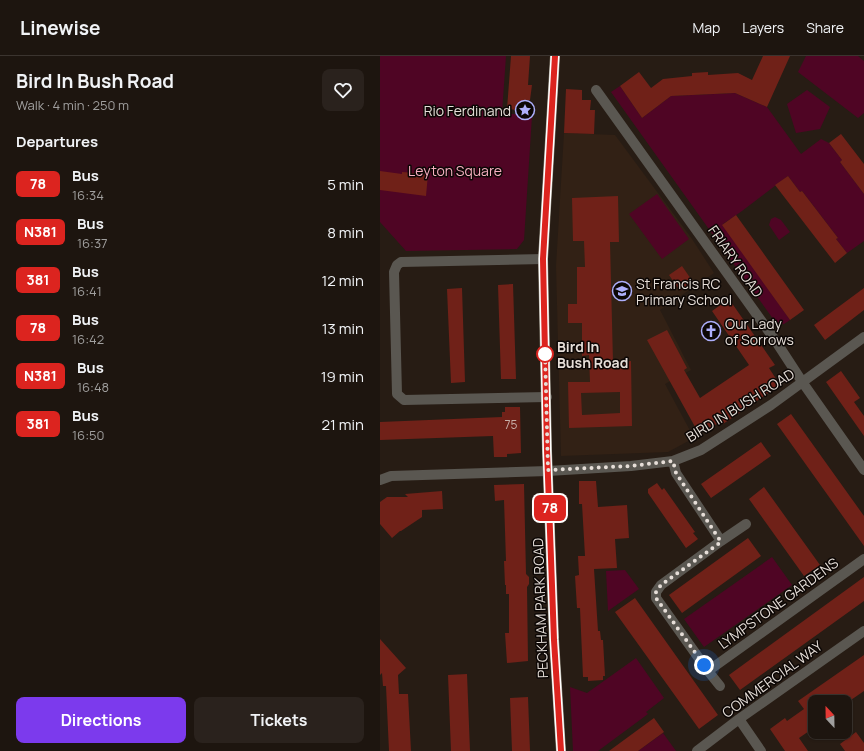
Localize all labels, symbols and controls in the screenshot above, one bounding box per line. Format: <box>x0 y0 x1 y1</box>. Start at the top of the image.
text: Linewise <box>20 15 101 41</box>
text: Map <box>692 18 720 37</box>
text: Layers <box>742 18 784 37</box>
text: Share <box>806 18 844 37</box>
text: Bird In Bush Road <box>16 68 174 94</box>
button: heart <box>322 69 364 111</box>
text: Walk · 4 min · 250 m <box>16 96 129 114</box>
place icon: Rio Ferdinand <box>514 99 536 121</box>
place label: Rio Ferdinand <box>424 101 511 120</box>
text: Departures <box>16 131 98 152</box>
park label: Leyton Square <box>408 161 502 180</box>
text: Bus <box>72 165 99 186</box>
text: 78 <box>30 174 46 193</box>
text: 5 min <box>327 174 364 195</box>
text: 16:34 <box>72 186 104 204</box>
text: Bus <box>77 213 104 234</box>
street label: FRIARY ROAD <box>704 221 768 301</box>
text: N381 <box>24 222 57 241</box>
text: 8 min <box>327 222 364 243</box>
text: 16:37 <box>77 234 108 252</box>
text: Bus <box>72 261 99 282</box>
text: 381 <box>27 270 49 289</box>
text: 12 min <box>321 270 364 291</box>
place label: St Francis RC Primary School <box>636 274 732 309</box>
school or university icon: St Francis RC Primary School <box>611 280 633 302</box>
text: 16:41 <box>72 282 102 300</box>
text: Bus <box>72 309 99 330</box>
place label: Our Lady of Sorrows <box>725 314 794 349</box>
text: 78 <box>30 318 46 337</box>
text: 13 min <box>322 318 364 339</box>
church icon: Our Lady of Sorrows <box>700 320 722 342</box>
text: 16:42 <box>72 330 104 348</box>
place label: Bird In Bush Road <box>557 337 628 372</box>
marker: Bird In Bush Road <box>536 345 554 363</box>
text: Bus <box>77 357 104 378</box>
street label: BIRD IN BUSH ROAD <box>682 364 798 446</box>
text: N381 <box>24 366 57 385</box>
text: 19 min <box>321 366 364 387</box>
text: 16:48 <box>77 378 109 396</box>
text: Bus <box>72 405 99 426</box>
text: 381 <box>27 414 49 433</box>
text: 21 min <box>321 414 364 435</box>
house number: 75 <box>505 416 518 433</box>
text: 16:50 <box>72 426 104 444</box>
line badge: 78 <box>532 495 568 521</box>
text: 78 <box>542 498 558 517</box>
street label: PECKHAM PARK ROAD <box>528 537 552 679</box>
street label: LYMPSTONE GARDENS <box>714 553 842 653</box>
street label: COMMERCIAL WAY <box>718 636 826 722</box>
your location <box>694 655 714 675</box>
north arrow <box>808 695 852 739</box>
map controls <box>808 695 852 739</box>
button: Directions <box>16 697 186 743</box>
button: Tickets <box>194 697 364 743</box>

